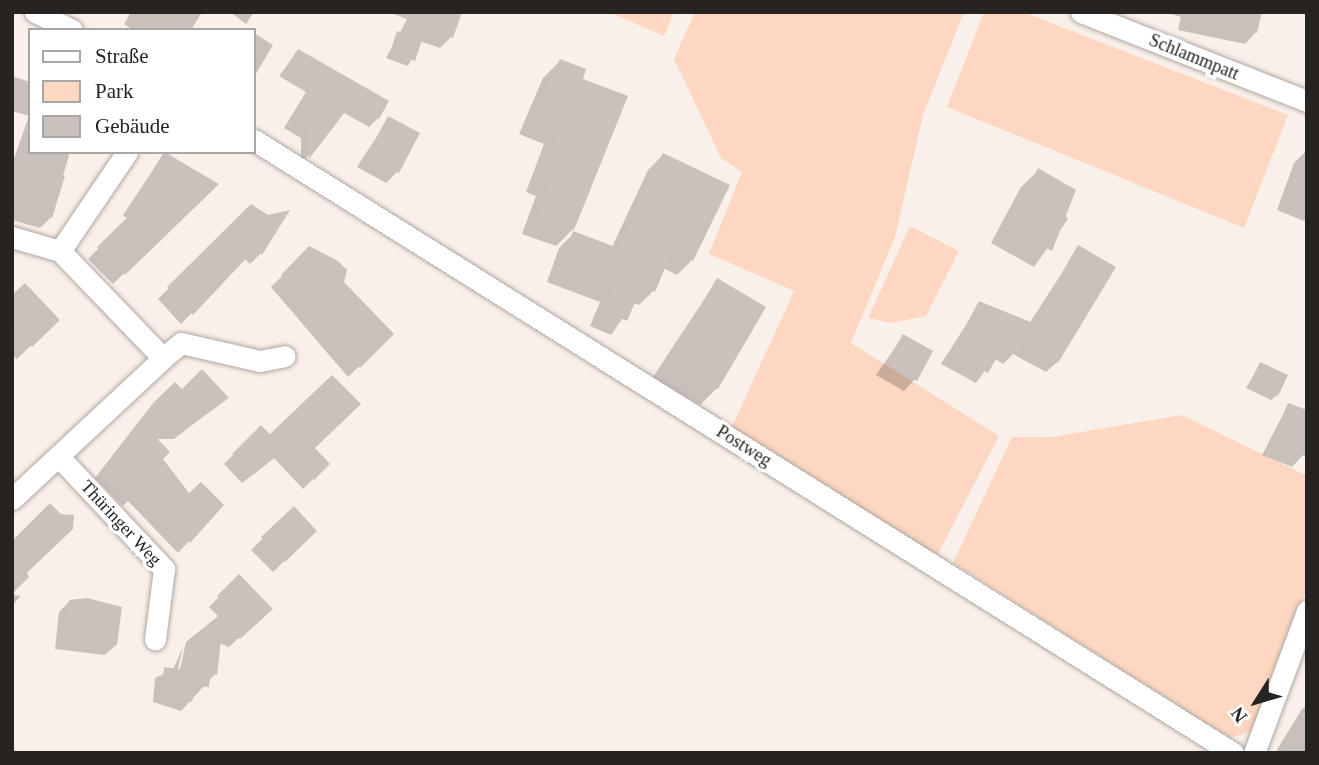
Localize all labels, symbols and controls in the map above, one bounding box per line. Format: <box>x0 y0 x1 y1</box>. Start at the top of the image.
legend <box>28 28 256 154</box>
street label: Schlammpatt <box>1146 29 1242 85</box>
text: Straße <box>95 44 149 68</box>
text: Park <box>95 79 134 103</box>
text: Gebäude <box>95 114 170 138</box>
street label: Postweg <box>712 421 776 471</box>
street label: Thüringer Weg <box>76 476 166 570</box>
north arrow <box>1221 667 1291 737</box>
text: N <box>1226 703 1251 727</box>

